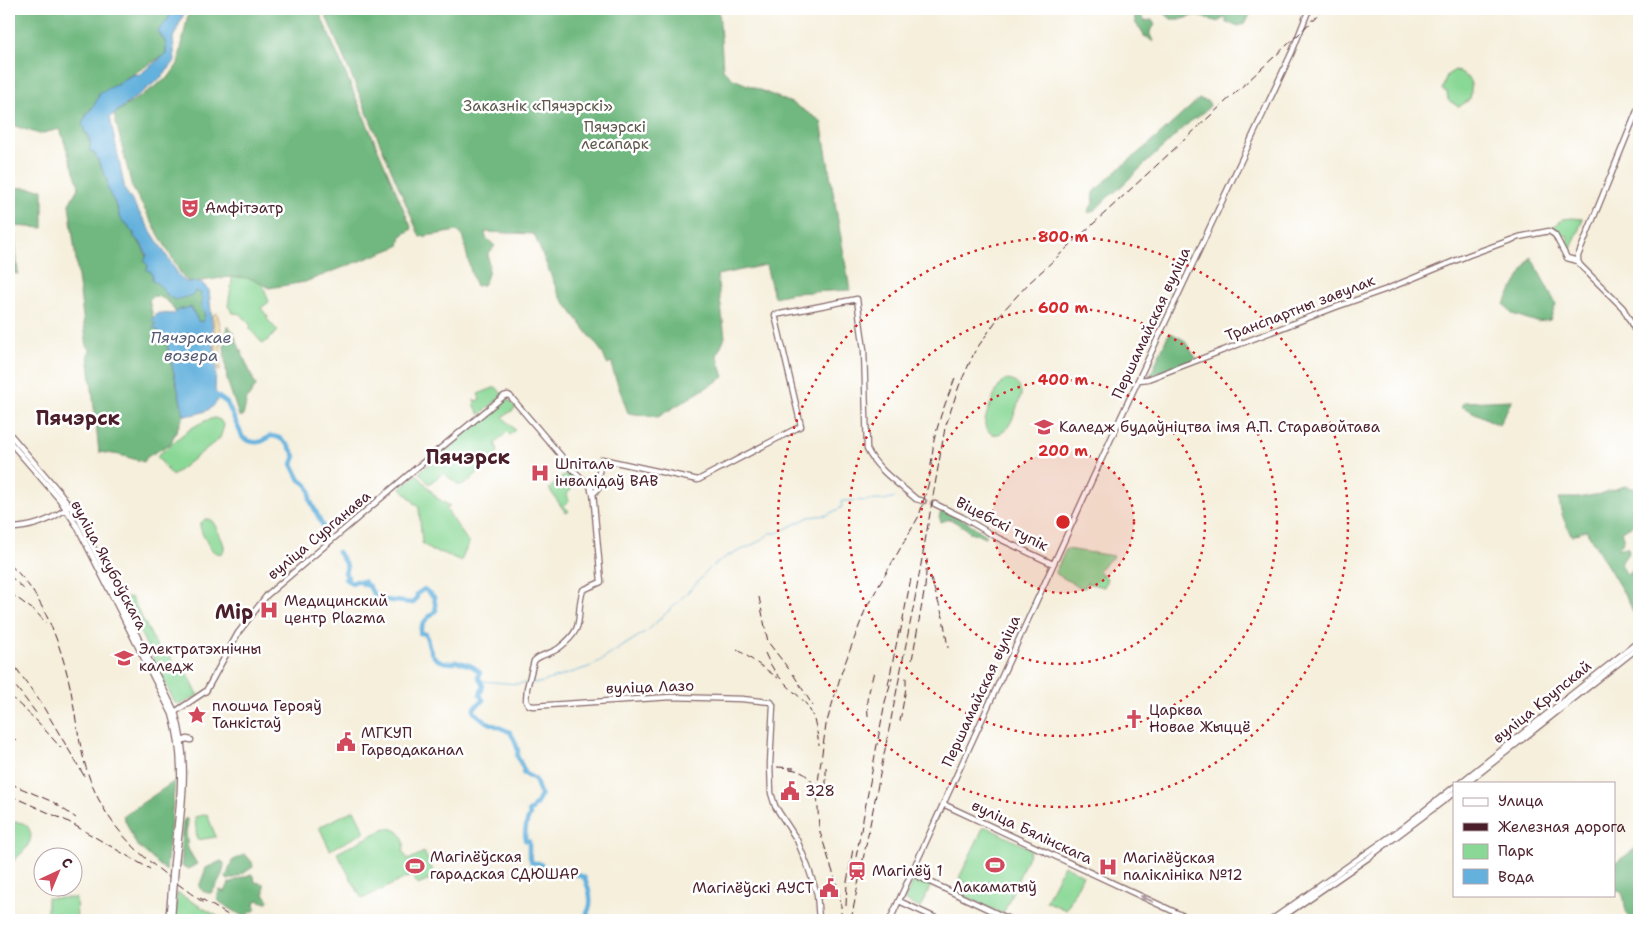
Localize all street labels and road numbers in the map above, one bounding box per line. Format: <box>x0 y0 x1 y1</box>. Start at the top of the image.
street label: Першамайская вуліца <box>1107 243 1195 402</box>
street label: Транспартны завулак <box>1222 270 1378 346</box>
street label: вуліца Сурганава <box>263 485 375 584</box>
street label: Віцебскі тупік <box>952 492 1052 556</box>
street label: вуліца Якубоўскага <box>66 497 152 634</box>
street label: Першамайская вуліца <box>937 611 1025 770</box>
street label: вуліца Крупскай <box>1488 656 1596 748</box>
street label: вуліца Лазо <box>605 675 695 699</box>
street label: вуліца Бялінскага <box>968 795 1096 869</box>

